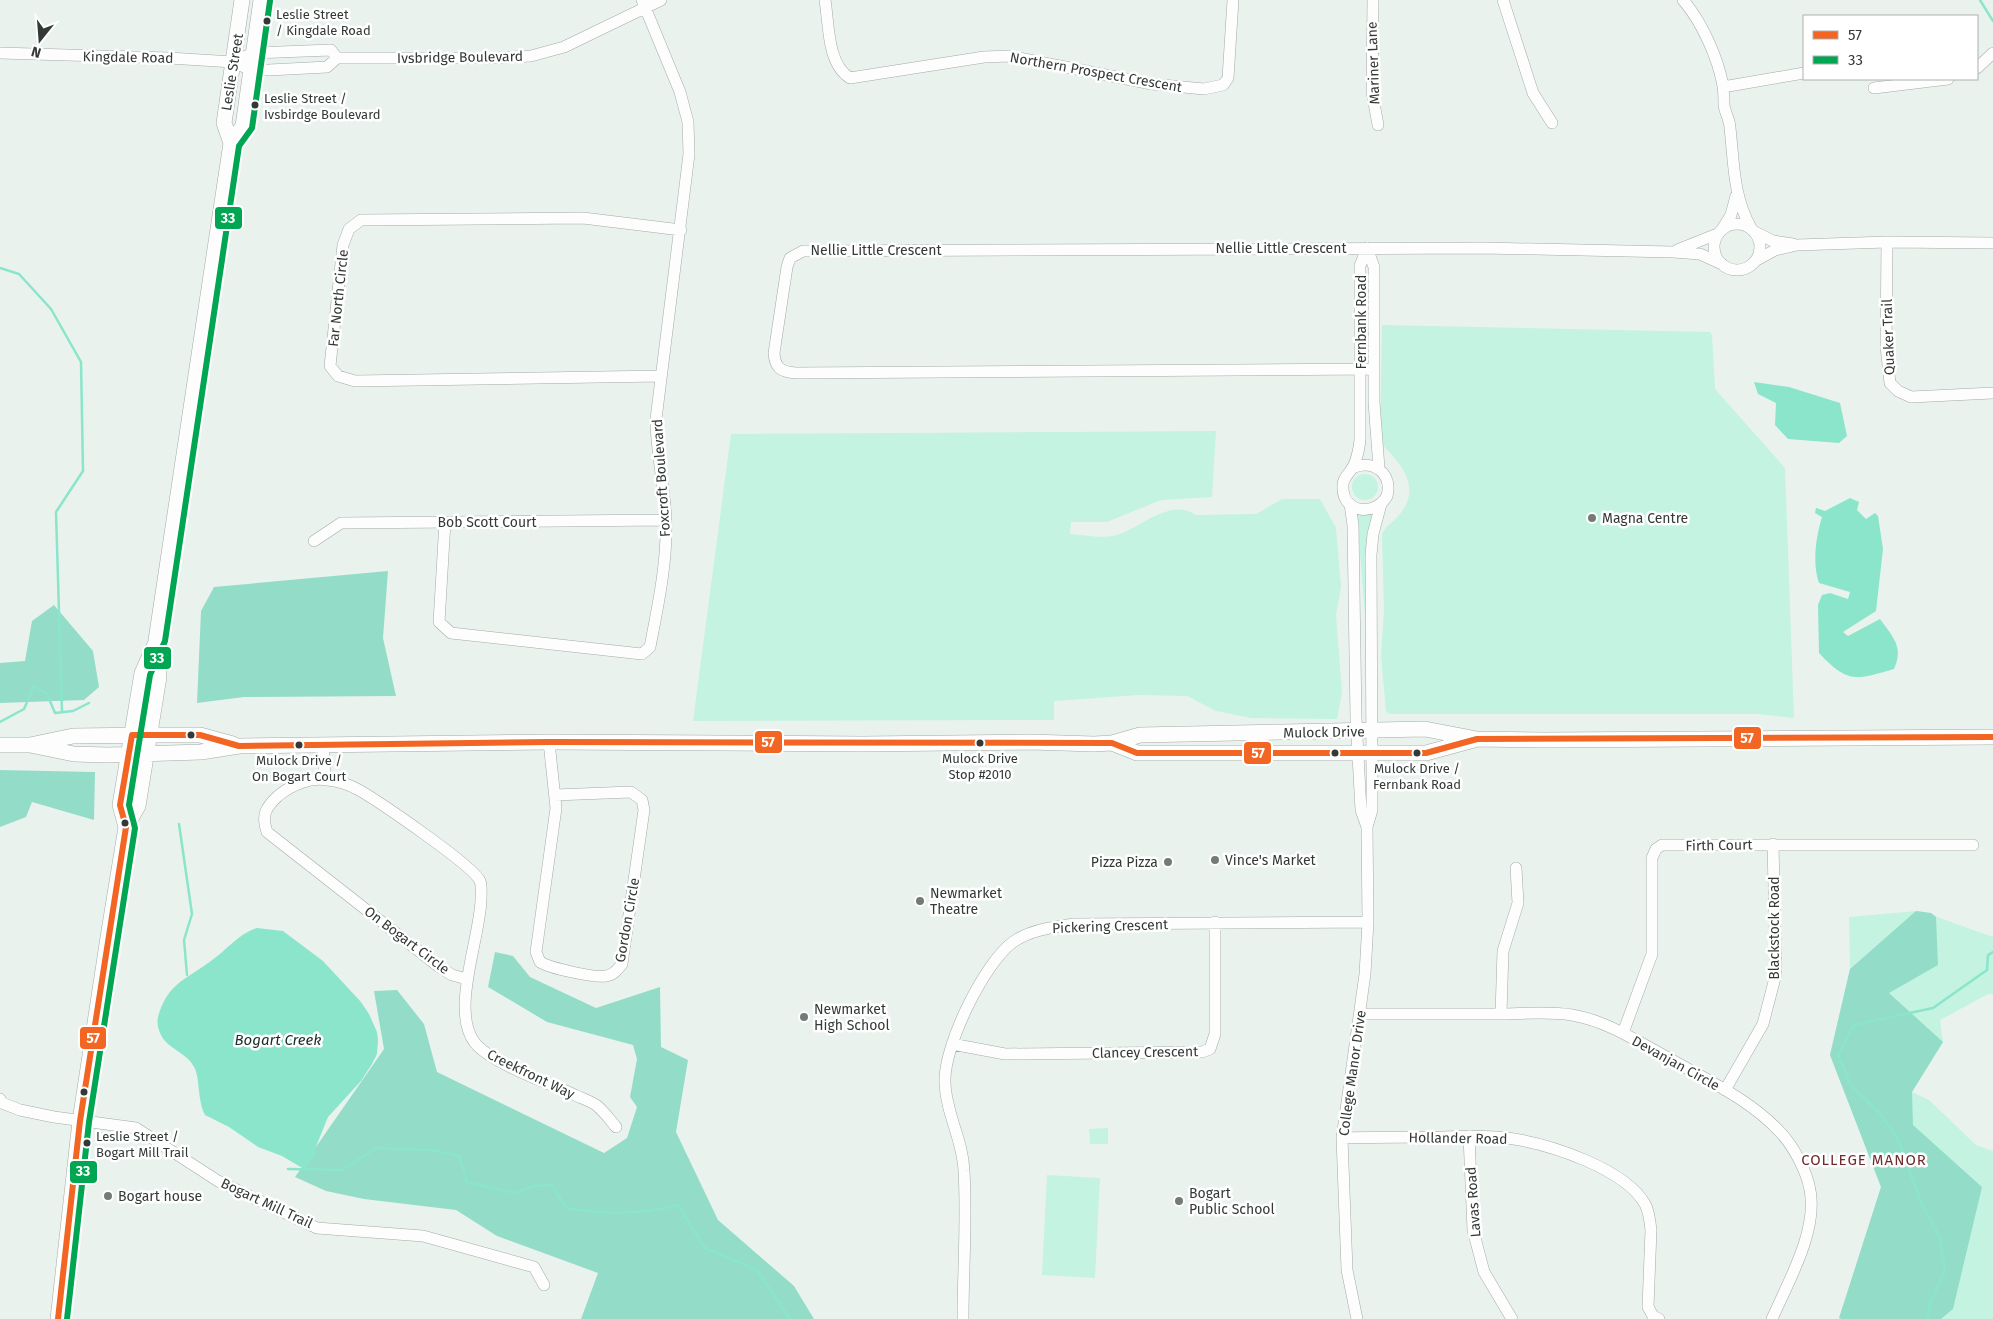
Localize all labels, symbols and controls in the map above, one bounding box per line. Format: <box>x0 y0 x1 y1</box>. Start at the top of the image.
place label: Leslie Street / Kingdale Road <box>276 7 371 38</box>
north arrow <box>15 15 65 65</box>
legend <box>1803 15 1978 80</box>
marker: Leslie Street / Kingdale Road <box>262 16 272 26</box>
street label: Mariner Lane <box>1364 21 1383 105</box>
text: 57 <box>1848 26 1862 44</box>
street label: Leslie Street <box>218 31 247 112</box>
text: N <box>29 42 43 61</box>
street label: Kingdale Road <box>82 48 174 67</box>
street label: Ivsbridge Boulevard <box>397 48 523 67</box>
street label: Northern Prospect Crescent <box>1009 49 1184 96</box>
text: 33 <box>1848 51 1863 69</box>
place label: Leslie Street / Ivsbirdge Boulevard <box>264 91 381 122</box>
marker: Leslie Street / Ivsbirdge Boulevard <box>250 100 260 110</box>
line badge: 33 <box>214 206 243 230</box>
text: 33 <box>220 210 235 227</box>
street label: Nellie Little Crescent <box>1215 240 1347 257</box>
street label: Nellie Little Crescent <box>810 242 942 259</box>
street label: Far North Circle <box>325 248 352 348</box>
street label: Fernbank Road <box>1353 275 1370 369</box>
street label: Quaker Trail <box>1879 298 1898 376</box>
street label: Foxcroft Boulevard <box>649 418 674 538</box>
place label: Magna Centre <box>1602 510 1688 527</box>
marker: Magna Centre <box>1586 512 1598 524</box>
street label: Bob Scott Court <box>437 514 537 531</box>
line badge: 33 <box>143 646 172 670</box>
text: 33 <box>149 650 164 667</box>
street label: Mulock Drive <box>1283 723 1365 742</box>
line badge: 57 <box>1733 726 1762 750</box>
unlabelled marker <box>186 730 196 740</box>
line badge: 57 <box>754 730 783 754</box>
text: 57 <box>1740 730 1754 747</box>
text: 57 <box>761 734 775 751</box>
marker: Mulock Drive Stop #2010 <box>975 738 985 748</box>
marker: Mulock Drive / On Bogart Court <box>294 740 304 750</box>
line badge: 57 <box>1243 741 1272 765</box>
text: 57 <box>1251 745 1265 762</box>
unlabelled marker <box>1330 748 1340 758</box>
marker: Mulock Drive / Fernbank Road <box>1412 748 1422 758</box>
place label: Mulock Drive Stop #2010 <box>942 751 1018 782</box>
place label: Mulock Drive / On Bogart Court <box>252 753 346 784</box>
place label: Mulock Drive / Fernbank Road <box>1373 761 1461 792</box>
unlabelled marker <box>120 818 130 828</box>
street label: Firth Court <box>1685 836 1754 855</box>
place label: Vince's Market <box>1225 852 1317 869</box>
place label: Pizza Pizza <box>1091 854 1158 871</box>
marker: Vince's Market <box>1209 854 1221 866</box>
marker: Pizza Pizza <box>1162 856 1174 868</box>
street label: Gordon Circle <box>612 876 643 964</box>
street label: Blackstock Road <box>1766 876 1783 980</box>
place label: Newmarket Theatre <box>930 885 1003 918</box>
marker: Newmarket Theatre <box>914 895 926 907</box>
street label: On Bogart Circle <box>361 903 453 978</box>
street label: Pickering Crescent <box>1052 916 1169 937</box>
place label: Newmarket High School <box>814 1001 890 1034</box>
street label: College Manor Drive <box>1335 1009 1370 1137</box>
marker: Newmarket High School <box>798 1011 810 1023</box>
line badge: 57 <box>79 1026 107 1050</box>
text: 57 <box>86 1030 100 1047</box>
water label: Bogart Creek <box>235 1031 321 1049</box>
street label: Devanjan Circle <box>1629 1032 1723 1095</box>
street label: Clancey Crescent <box>1092 1043 1199 1062</box>
street label: Creekfront Way <box>484 1046 577 1103</box>
unlabelled marker <box>79 1087 89 1097</box>
place label: Leslie Street / Bogart Mill Trail <box>96 1129 189 1160</box>
street label: Hollander Road <box>1408 1129 1508 1148</box>
marker: Leslie Street / Bogart Mill Trail <box>82 1138 92 1148</box>
district label: COLLEGE MANOR <box>1801 1151 1927 1169</box>
line badge: 33 <box>69 1160 98 1184</box>
text: 33 <box>75 1163 90 1180</box>
street label: Lavas Road <box>1463 1166 1484 1238</box>
street label: Bogart Mill Trail <box>218 1175 316 1232</box>
place label: Bogart Public School <box>1189 1185 1275 1218</box>
place label: Bogart house <box>118 1188 202 1205</box>
marker: Bogart house <box>102 1190 114 1202</box>
marker: Bogart Public School <box>1173 1195 1185 1207</box>

